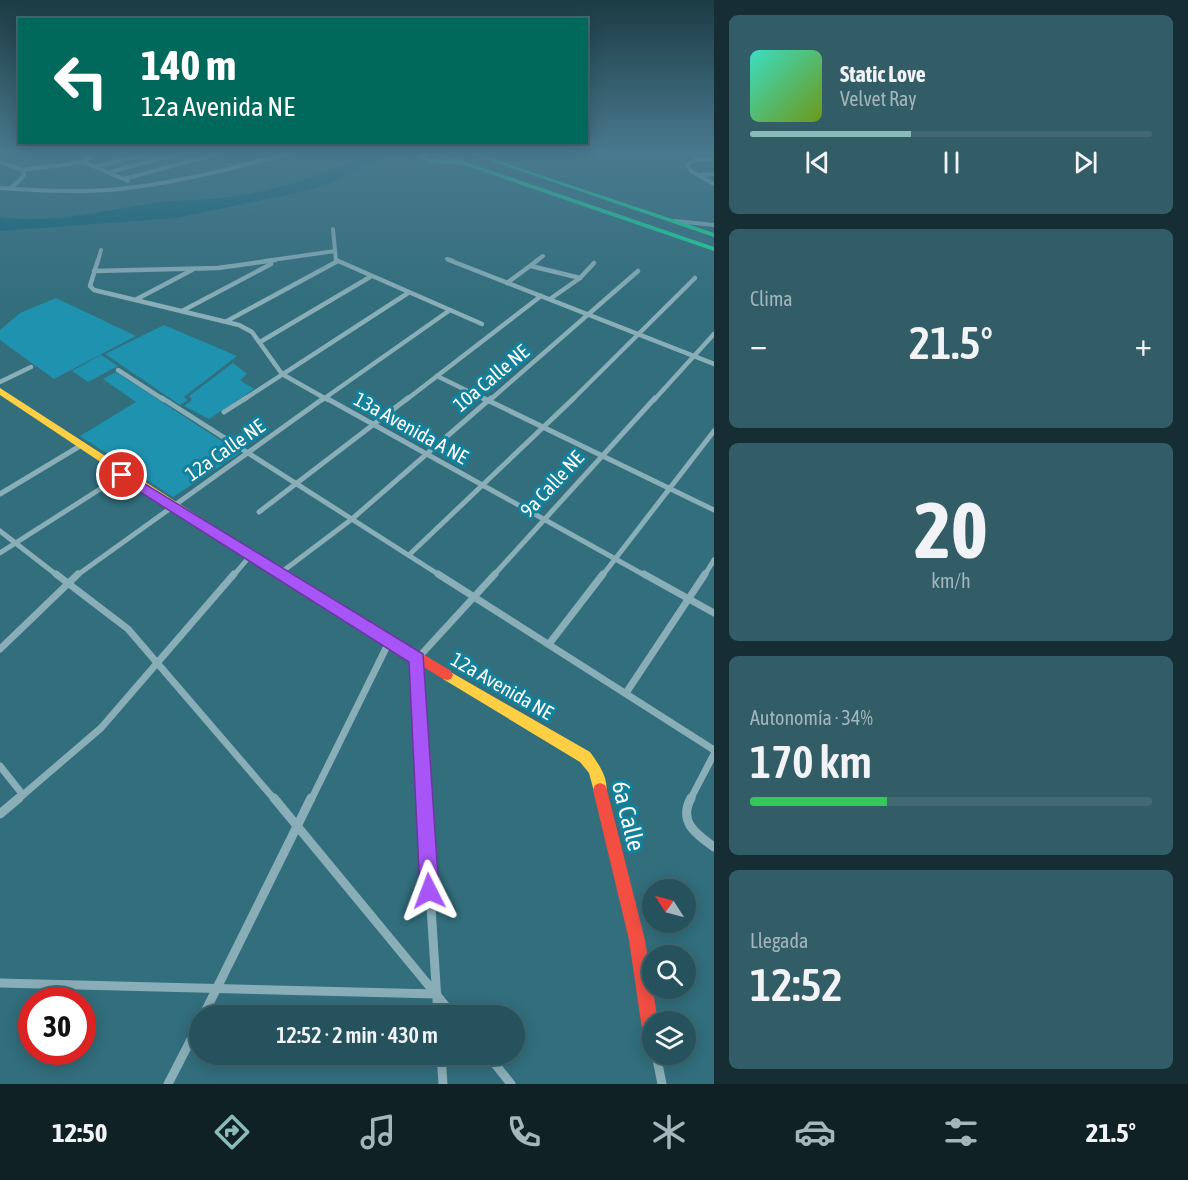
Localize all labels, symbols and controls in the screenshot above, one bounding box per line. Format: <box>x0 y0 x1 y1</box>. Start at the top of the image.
text: 140 m <box>141 41 236 89</box>
icon: left <box>42 42 120 120</box>
text: Static Love <box>840 61 926 87</box>
text: Velvet Ray <box>840 87 917 110</box>
text: 12a Avenida NE <box>141 91 295 122</box>
icon: previous <box>801 146 834 179</box>
icon: pause <box>935 146 968 179</box>
icon: next <box>1069 146 1102 179</box>
text: Clima <box>750 287 793 310</box>
text: 21.5° <box>909 317 993 369</box>
text: − <box>750 325 767 363</box>
text: + <box>1135 325 1152 363</box>
street label: 10a Calle NE <box>448 339 534 416</box>
street label: 13a Avenida A NE <box>350 387 473 468</box>
street label: 12a Calle NE <box>181 414 269 485</box>
street label: 9a Calle NE <box>515 445 588 522</box>
pin <box>96 449 147 500</box>
icon: arrive <box>105 458 138 491</box>
text: 20 <box>914 485 988 575</box>
text: km/h <box>931 569 971 592</box>
street label: 12a Avenida NE <box>447 647 558 724</box>
text: Autonomía · 34% <box>750 706 873 729</box>
text: 170 km <box>750 736 872 788</box>
street label: 6a Calle <box>607 778 650 854</box>
position arrow <box>397 859 461 923</box>
north arrow <box>642 879 696 933</box>
map controls <box>642 879 696 1065</box>
text: Llegada <box>750 929 808 952</box>
button: search <box>642 945 696 999</box>
text: 12:52 <box>750 959 843 1011</box>
speed limit sign: 30 <box>18 987 96 1065</box>
button: layers <box>642 1011 696 1065</box>
text: 12:52 · 2 min · 430 m <box>276 1022 438 1048</box>
icon: directions <box>211 1111 253 1153</box>
icon: music <box>357 1111 399 1153</box>
icon: phone <box>503 1111 545 1153</box>
icon: climate <box>648 1111 690 1153</box>
icon: car <box>794 1111 836 1153</box>
icon: filters <box>940 1111 982 1153</box>
text: 12:50 <box>52 1117 107 1148</box>
text: 21.5° <box>1086 1117 1136 1148</box>

